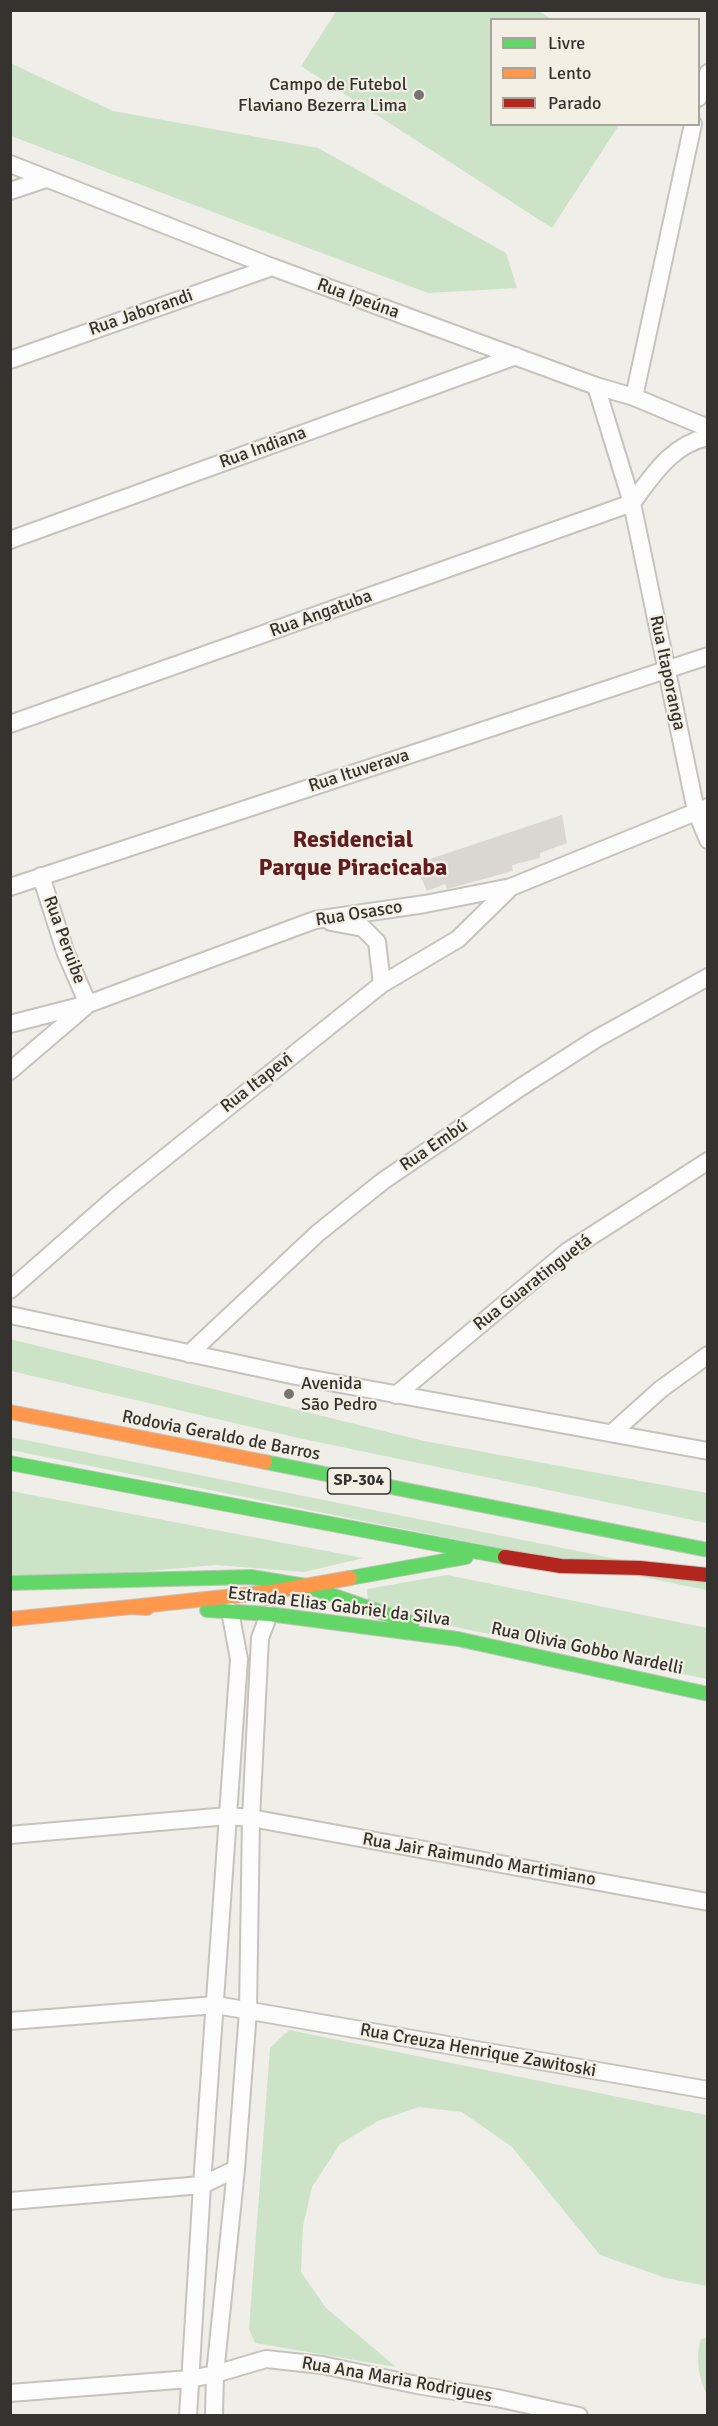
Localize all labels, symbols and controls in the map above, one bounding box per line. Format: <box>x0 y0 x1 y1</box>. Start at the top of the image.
legend <box>490 18 700 126</box>
text: Livre <box>548 32 585 54</box>
text: Lento <box>548 62 591 84</box>
place label: Campo de Futebol Flaviano Bezerra Lima <box>238 74 407 116</box>
marker: Campo de Futebol Flaviano Bezerra Lima <box>412 88 426 102</box>
text: Parado <box>548 92 601 114</box>
street label: Rua Ipeúna <box>314 274 402 324</box>
street label: Rua Jaborandi <box>86 285 196 341</box>
street label: Rua Indiana <box>217 422 309 474</box>
street label: Rua Angatuba <box>267 585 375 643</box>
street label: Rua Itaporanga <box>644 614 690 732</box>
street label: Rua Ituverava <box>306 745 412 797</box>
district label: Residencial Parque Piracicaba <box>259 827 447 883</box>
street label: Rua Peruibe <box>38 893 90 987</box>
street label: Rua Osasco <box>314 896 404 932</box>
street label: Rua Itapevi <box>217 1048 297 1118</box>
street label: Rua Embú <box>396 1115 472 1177</box>
street label: Rua Guaratinguetá <box>470 1230 596 1336</box>
place label: Avenida São Pedro <box>301 1373 377 1416</box>
marker: Avenida São Pedro <box>282 1387 296 1401</box>
street label: Rodovia Geraldo de Barros <box>120 1406 322 1466</box>
road number: SP-304 <box>328 1468 391 1494</box>
street label: Estrada Elias Gabriel da Silva <box>227 1583 451 1631</box>
street label: Rua Olivia Gobbo Nardelli <box>489 1618 685 1680</box>
street label: Rua Jair Raimundo Martimiano <box>361 1829 597 1891</box>
street label: Rua Creuza Henrique Zawitoski <box>358 2020 598 2082</box>
street label: Rua Ana Maria Rodrigues <box>300 2353 494 2407</box>

